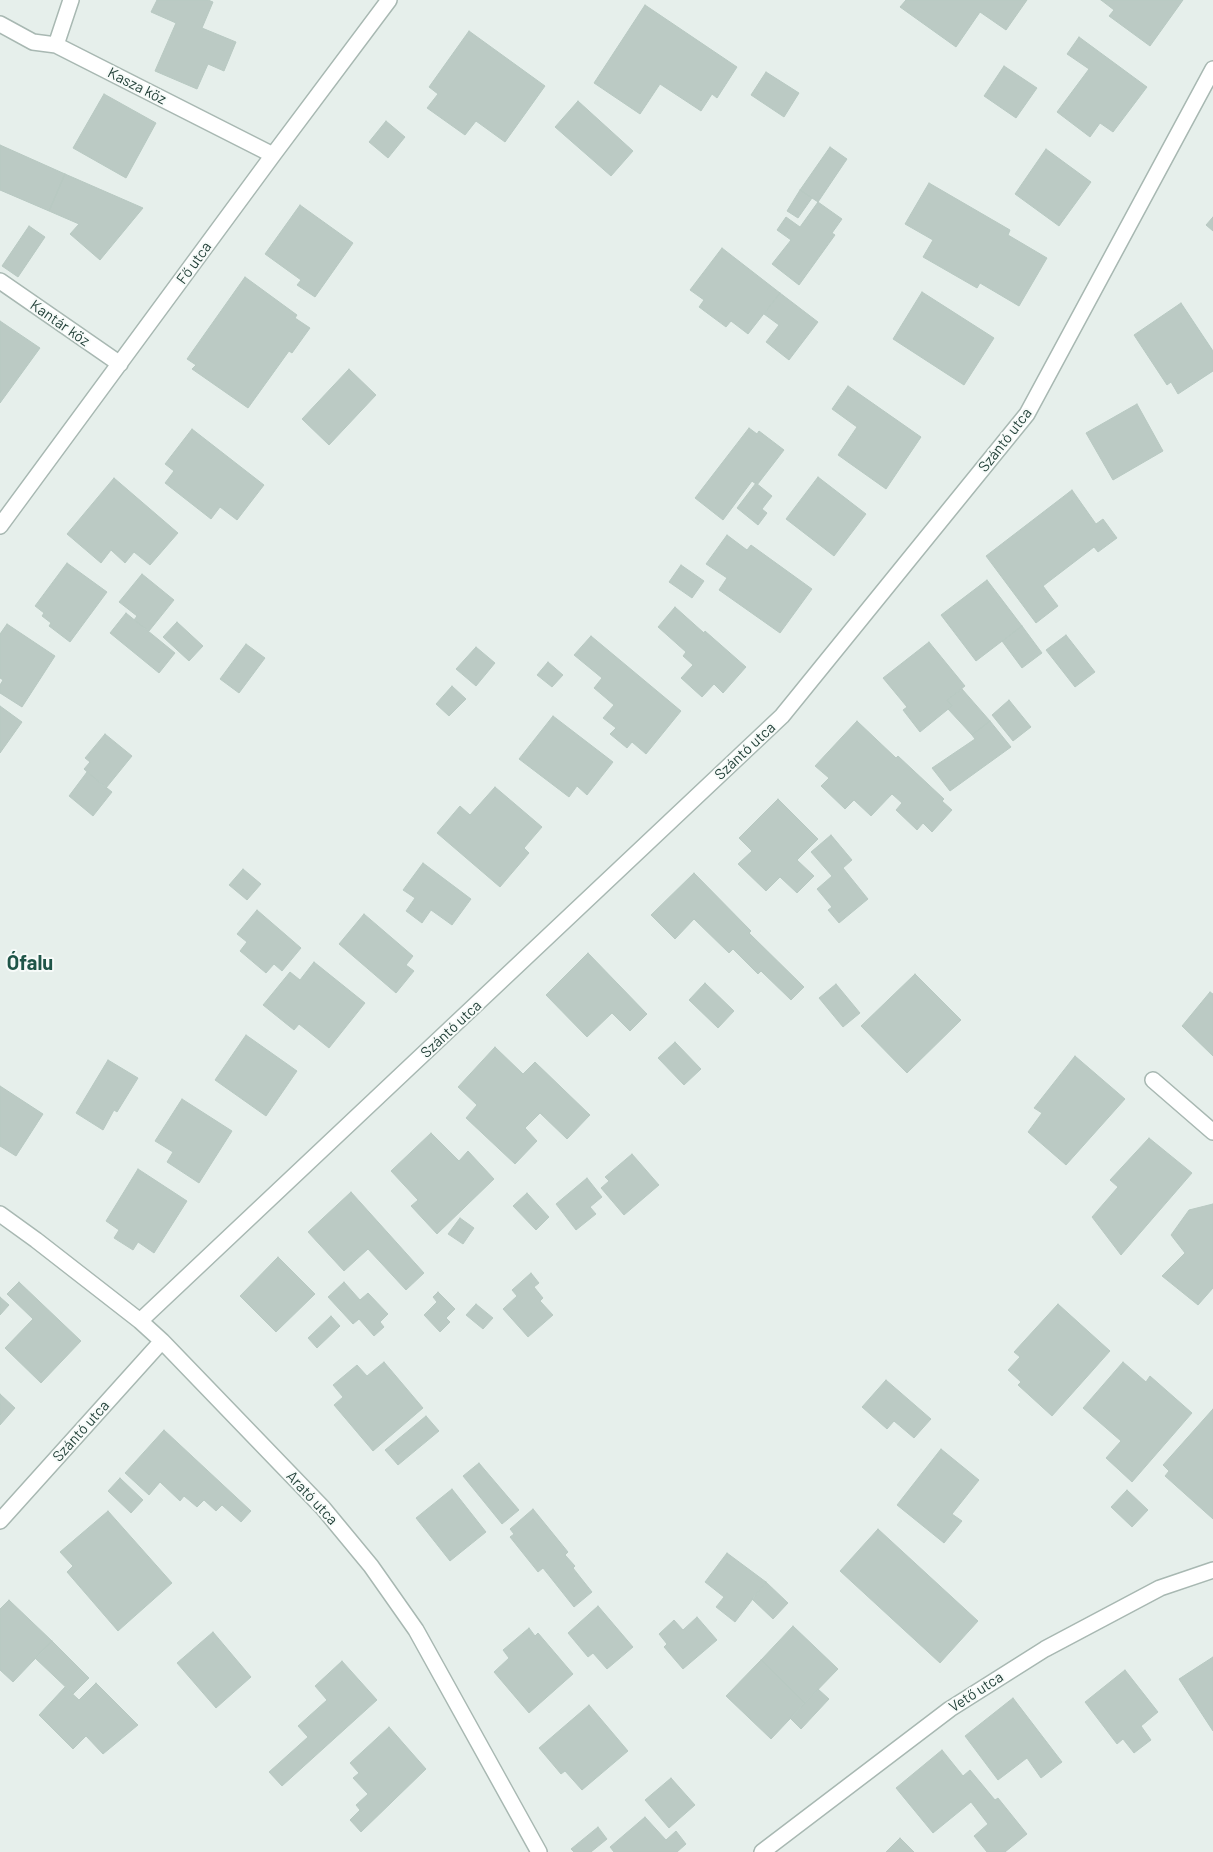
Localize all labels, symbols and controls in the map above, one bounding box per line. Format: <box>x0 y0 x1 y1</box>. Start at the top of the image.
street label: Kasza köz <box>105 64 169 108</box>
street label: Fő utca <box>173 238 215 288</box>
street label: Kantár köz <box>27 296 93 350</box>
street label: Szántó utca <box>974 404 1036 476</box>
street label: Szántó utca <box>711 718 779 784</box>
district label: Ófalu <box>7 951 53 975</box>
street label: Szántó utca <box>417 996 485 1062</box>
street label: Szántó utca <box>49 1397 113 1465</box>
street label: Arató utca <box>283 1467 341 1529</box>
street label: Vető utca <box>946 1668 1006 1716</box>

